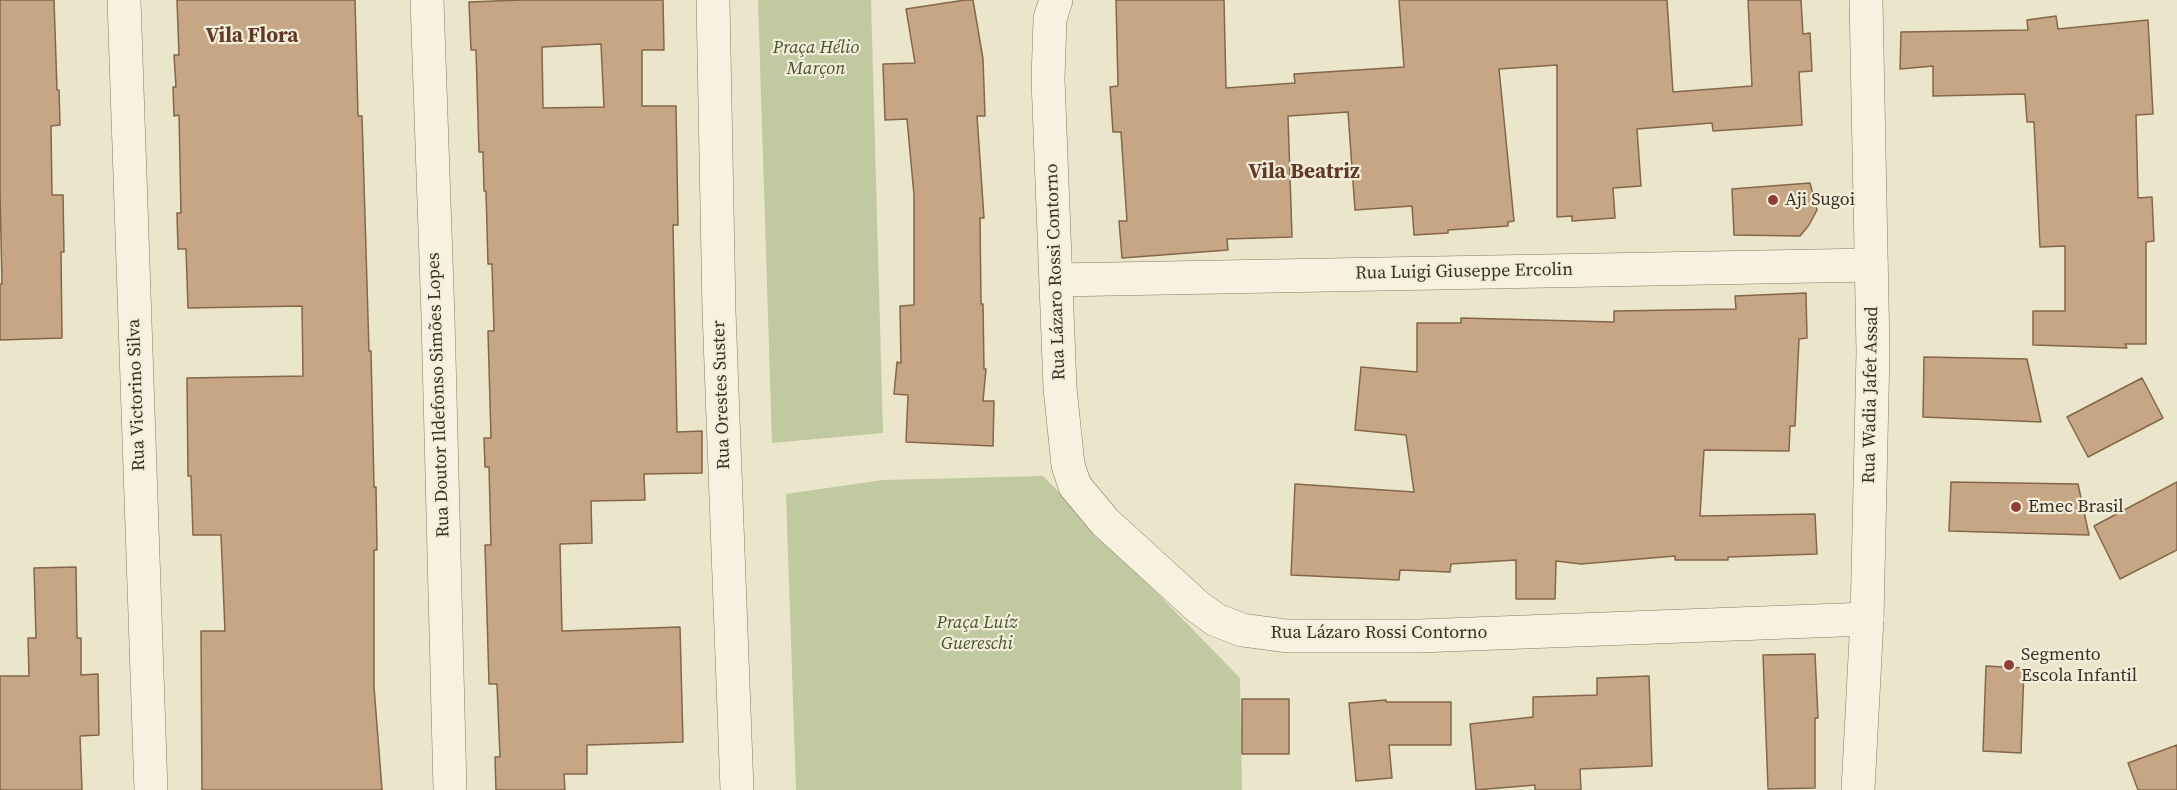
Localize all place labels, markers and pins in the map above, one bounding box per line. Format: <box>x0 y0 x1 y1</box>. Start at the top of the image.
place label: Aji Sugoi <box>1785 189 1855 211</box>
marker: Aji Sugoi <box>1766 193 1780 207</box>
place label: Emec Brasil <box>2028 496 2124 518</box>
marker: Emec Brasil <box>2009 500 2023 514</box>
place label: Segmento Escola Infantil <box>2021 644 2137 686</box>
marker: Segmento Escola Infantil <box>2002 658 2016 672</box>

